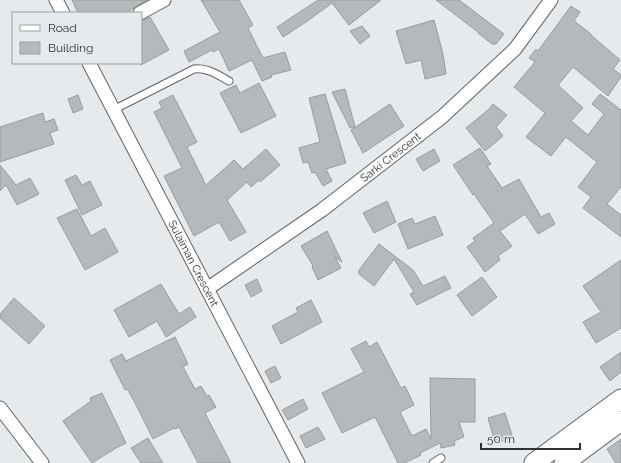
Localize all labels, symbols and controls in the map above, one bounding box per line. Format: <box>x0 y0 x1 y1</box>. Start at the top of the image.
legend <box>12 12 142 64</box>
text: Road <box>48 21 77 35</box>
text: Building <box>48 41 94 55</box>
street label: Sarki Crescent <box>357 129 423 185</box>
street label: Sulaiman Crescent <box>166 218 222 309</box>
scale bar <box>481 425 580 451</box>
text: 50 m <box>487 432 515 446</box>

